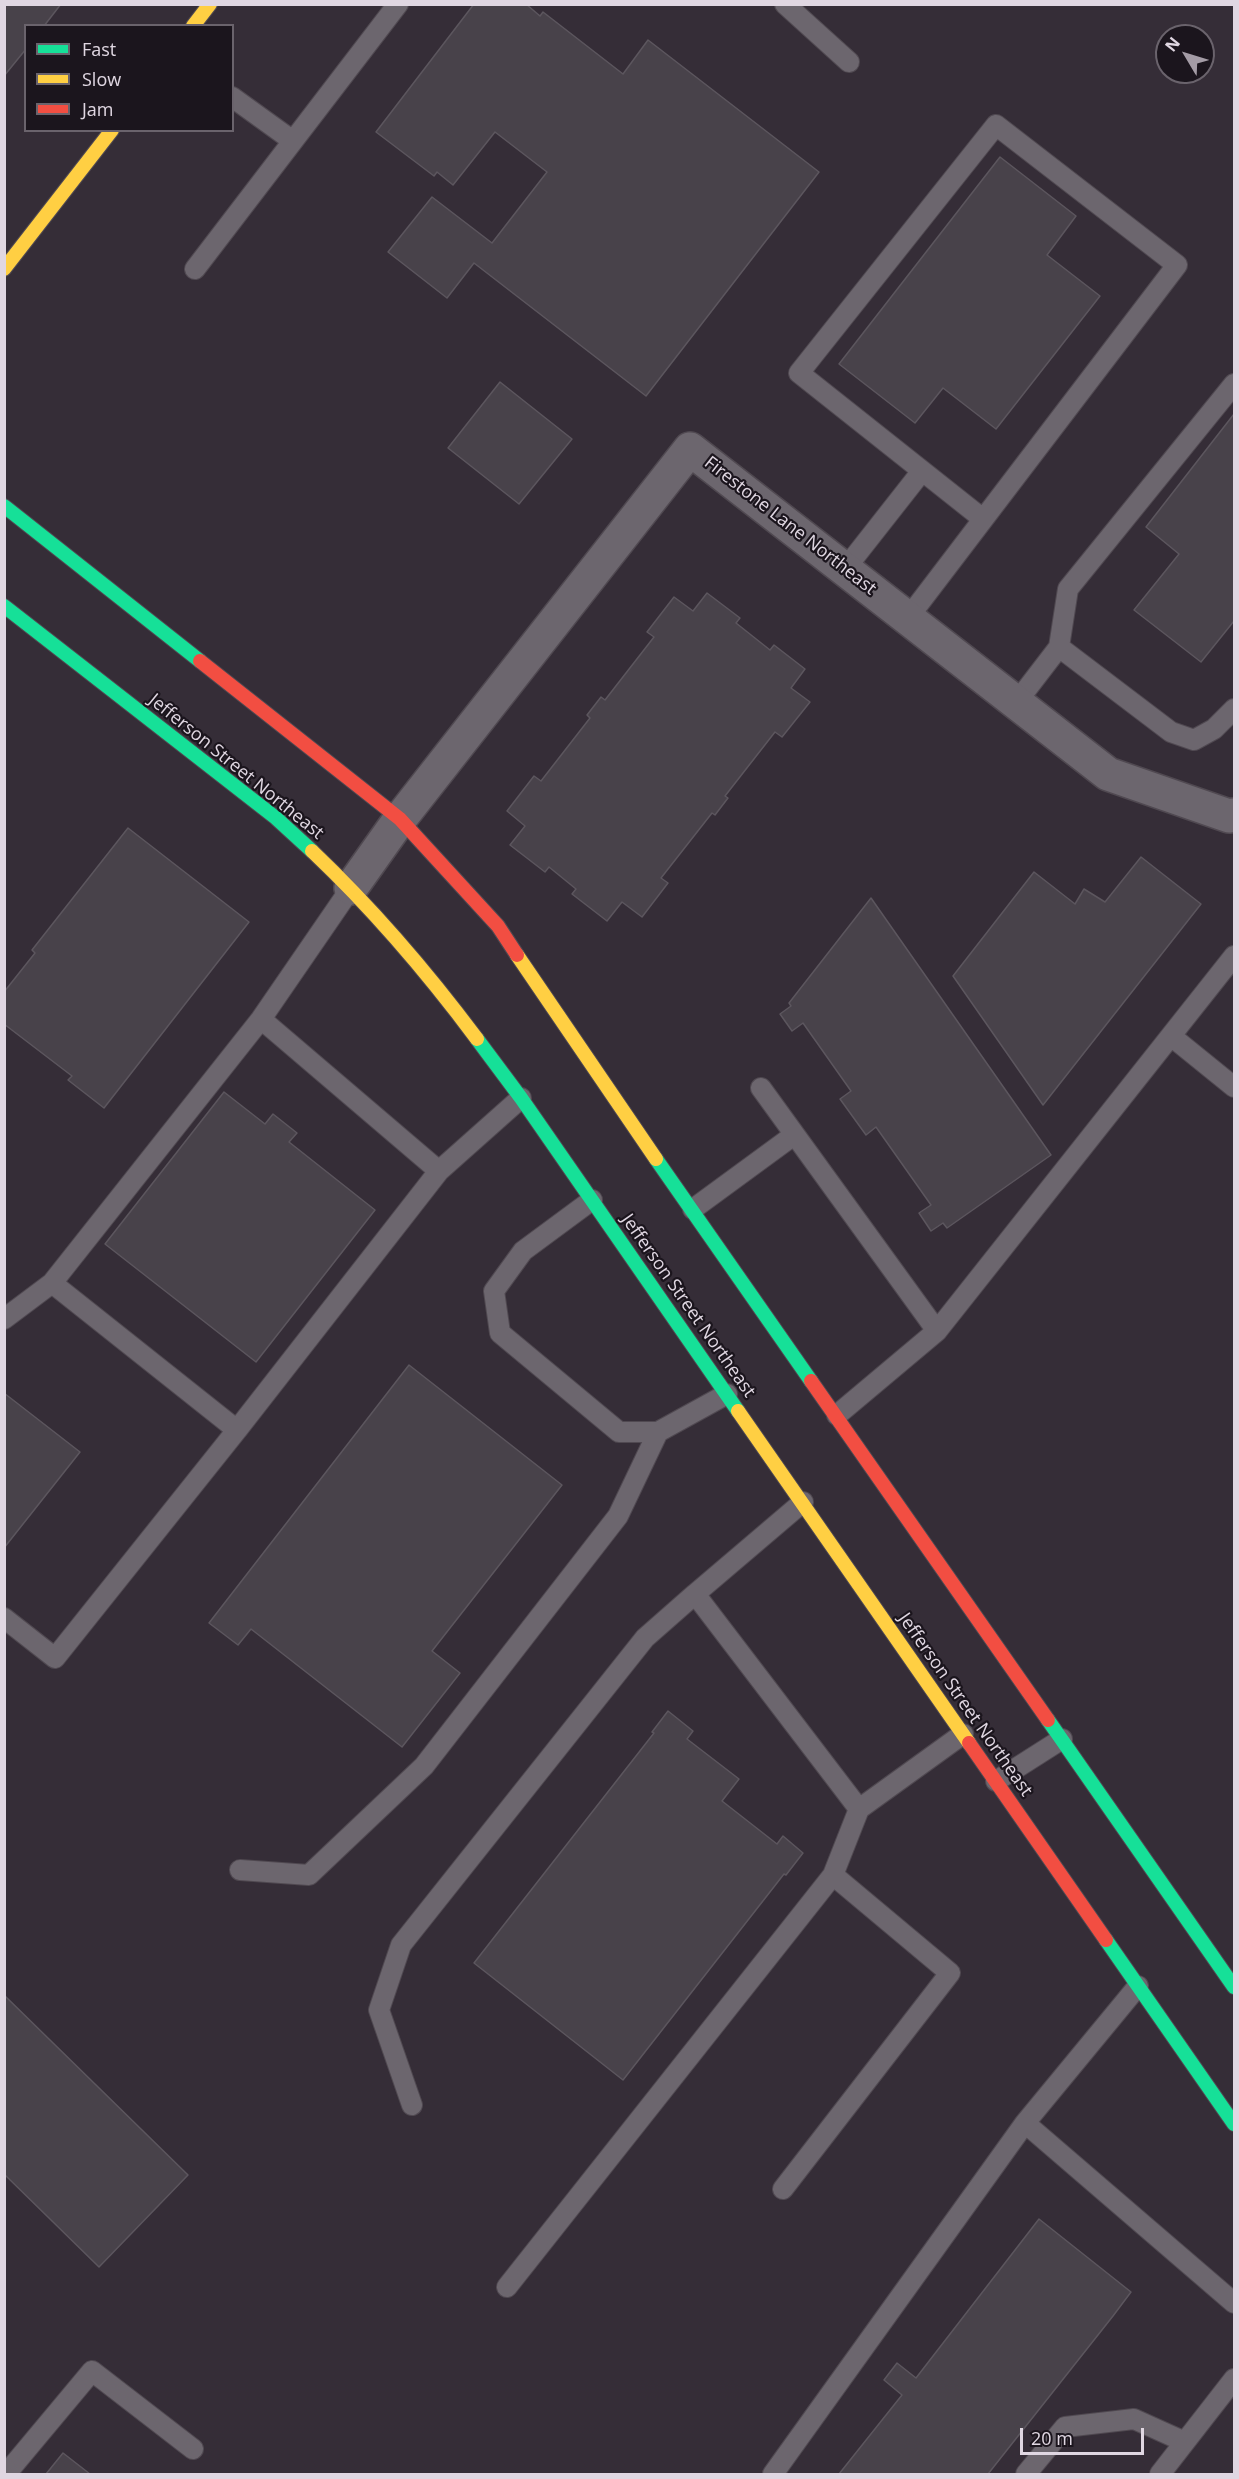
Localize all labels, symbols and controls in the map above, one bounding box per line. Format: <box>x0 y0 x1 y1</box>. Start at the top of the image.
legend <box>24 24 234 132</box>
north arrow <box>1155 24 1215 84</box>
text: N <box>1160 32 1185 56</box>
text: Fast <box>82 37 116 61</box>
text: Slow <box>82 67 121 91</box>
text: Jam <box>82 97 114 121</box>
street label: Firestone Lane Northeast <box>700 452 880 600</box>
street label: Jefferson Street Northeast <box>144 690 328 844</box>
street label: Jefferson Street Northeast <box>616 1210 760 1402</box>
street label: Jefferson Street Northeast <box>893 1609 1037 1801</box>
scale bar <box>1023 2416 1148 2454</box>
text: 20 m <box>1031 2426 1073 2450</box>

